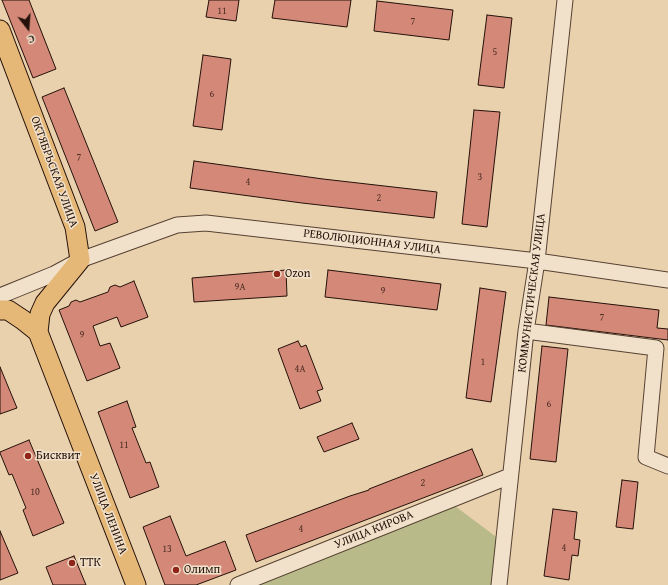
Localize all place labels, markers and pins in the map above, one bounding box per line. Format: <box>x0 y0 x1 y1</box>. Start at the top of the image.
place label: Ozon <box>285 267 310 281</box>
marker: Ozon <box>272 269 282 279</box>
place label: Бисквит <box>36 449 80 463</box>
marker: Бисквит <box>23 451 33 461</box>
place label: ТТК <box>80 556 101 570</box>
marker: ТТК <box>67 558 77 568</box>
place label: Олимп <box>184 563 220 577</box>
marker: Олимп <box>171 565 181 575</box>

